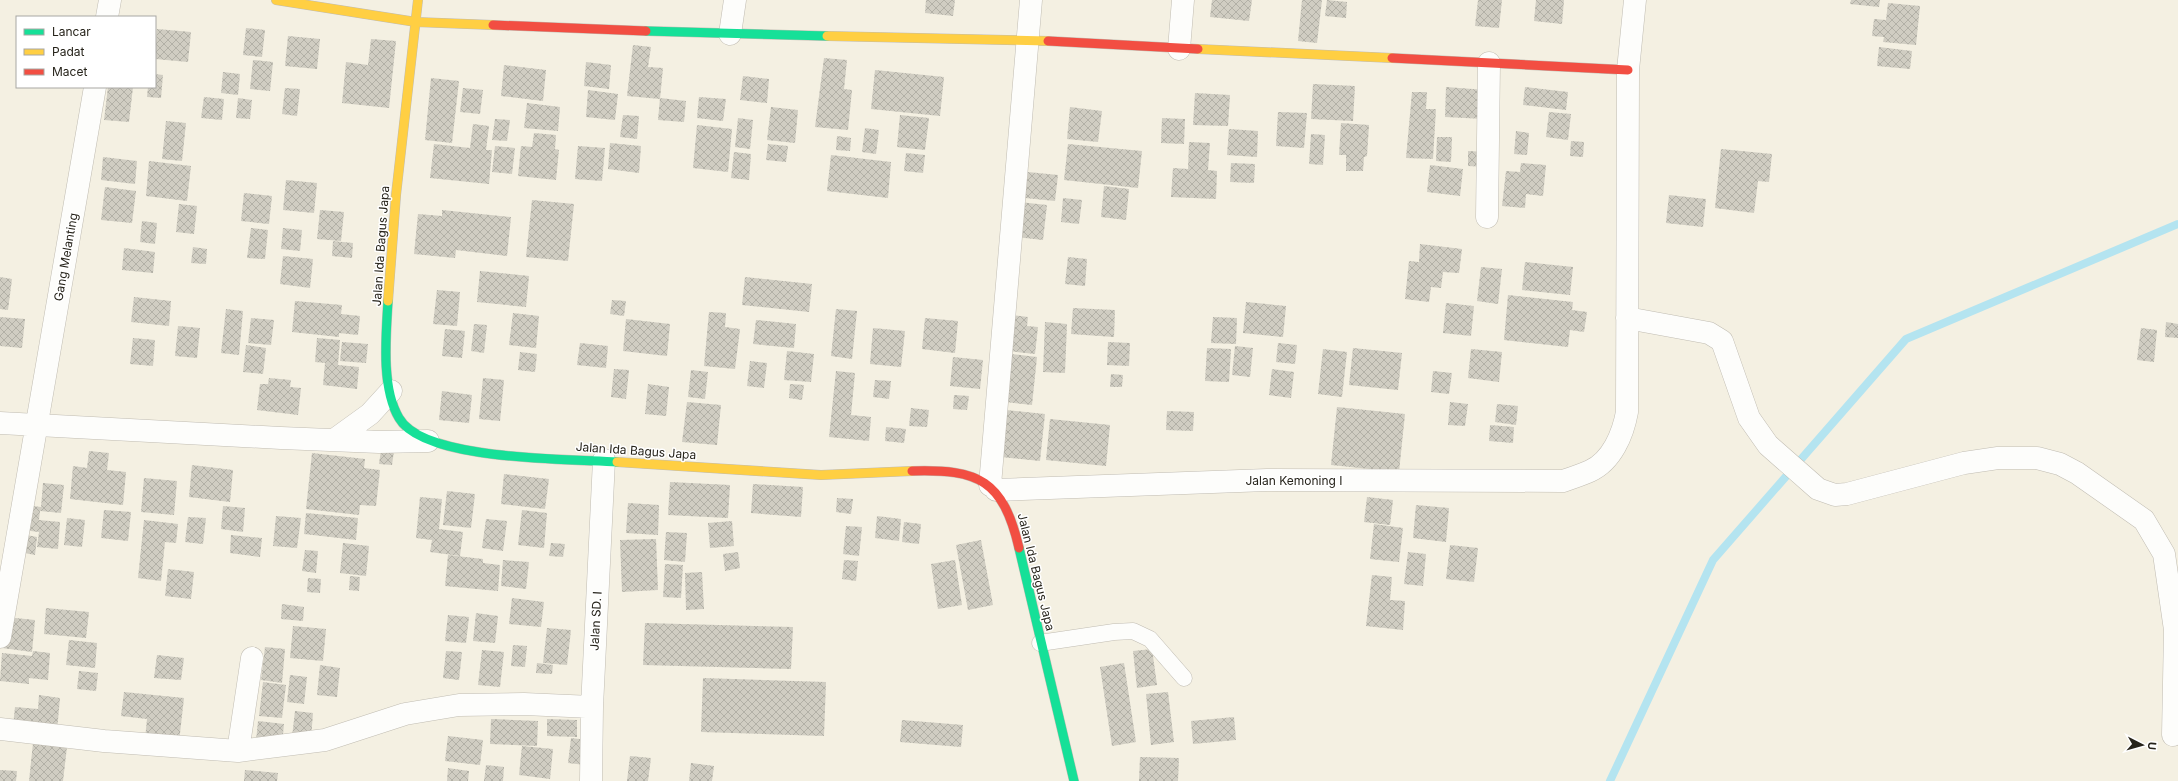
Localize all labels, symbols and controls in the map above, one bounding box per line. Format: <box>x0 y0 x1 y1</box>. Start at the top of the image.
legend <box>16 16 156 88</box>
text: Lancar <box>52 24 91 39</box>
text: Padat <box>52 44 84 59</box>
text: Macet <box>52 64 87 79</box>
street label: Jalan Ida Bagus Japa <box>369 185 392 307</box>
street label: Gang Melanting <box>50 212 81 302</box>
street label: Jalan Ida Bagus Japa <box>575 439 697 462</box>
street label: Jalan Kemoning I <box>1245 473 1343 488</box>
street label: Jalan Ida Bagus Japa <box>1015 511 1058 632</box>
street label: Jalan SD. I <box>586 591 605 651</box>
north arrow <box>2122 725 2162 765</box>
text: U <box>2145 741 2159 751</box>

